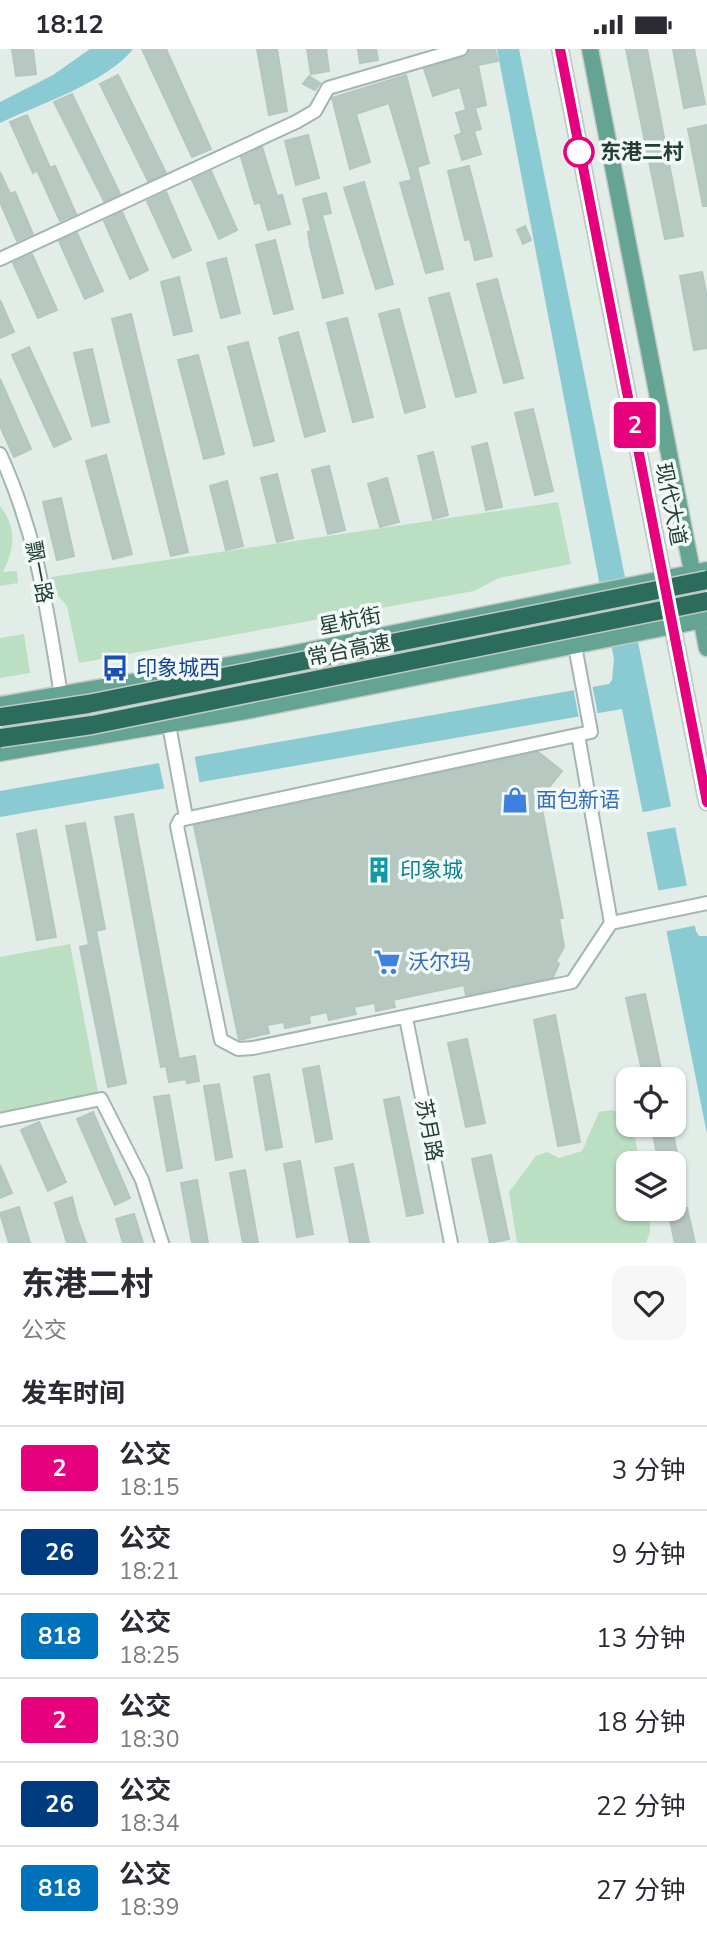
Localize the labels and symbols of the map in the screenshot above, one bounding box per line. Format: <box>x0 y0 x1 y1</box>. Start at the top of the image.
marker: 东港二村 <box>564 137 594 167</box>
place label: 东港二村 <box>600 138 684 166</box>
line badge: 2 <box>612 402 658 448</box>
street label: 现代大道 <box>649 460 693 548</box>
street label: 飘一路 <box>19 538 59 606</box>
street label: 星杭街 <box>316 601 384 641</box>
street label: 常台高速 <box>305 628 393 672</box>
bus stop icon: 印象城西 <box>100 653 130 683</box>
place label: 印象城西 <box>136 654 220 682</box>
shop icon: 面包新语 <box>500 785 530 815</box>
place label: 面包新语 <box>536 786 620 814</box>
building icon: 印象城 <box>364 855 394 885</box>
place label: 印象城 <box>400 856 463 884</box>
supermarket icon: 沃尔玛 <box>372 947 402 977</box>
place label: 沃尔玛 <box>408 948 471 976</box>
street label: 苏月路 <box>409 1096 449 1164</box>

